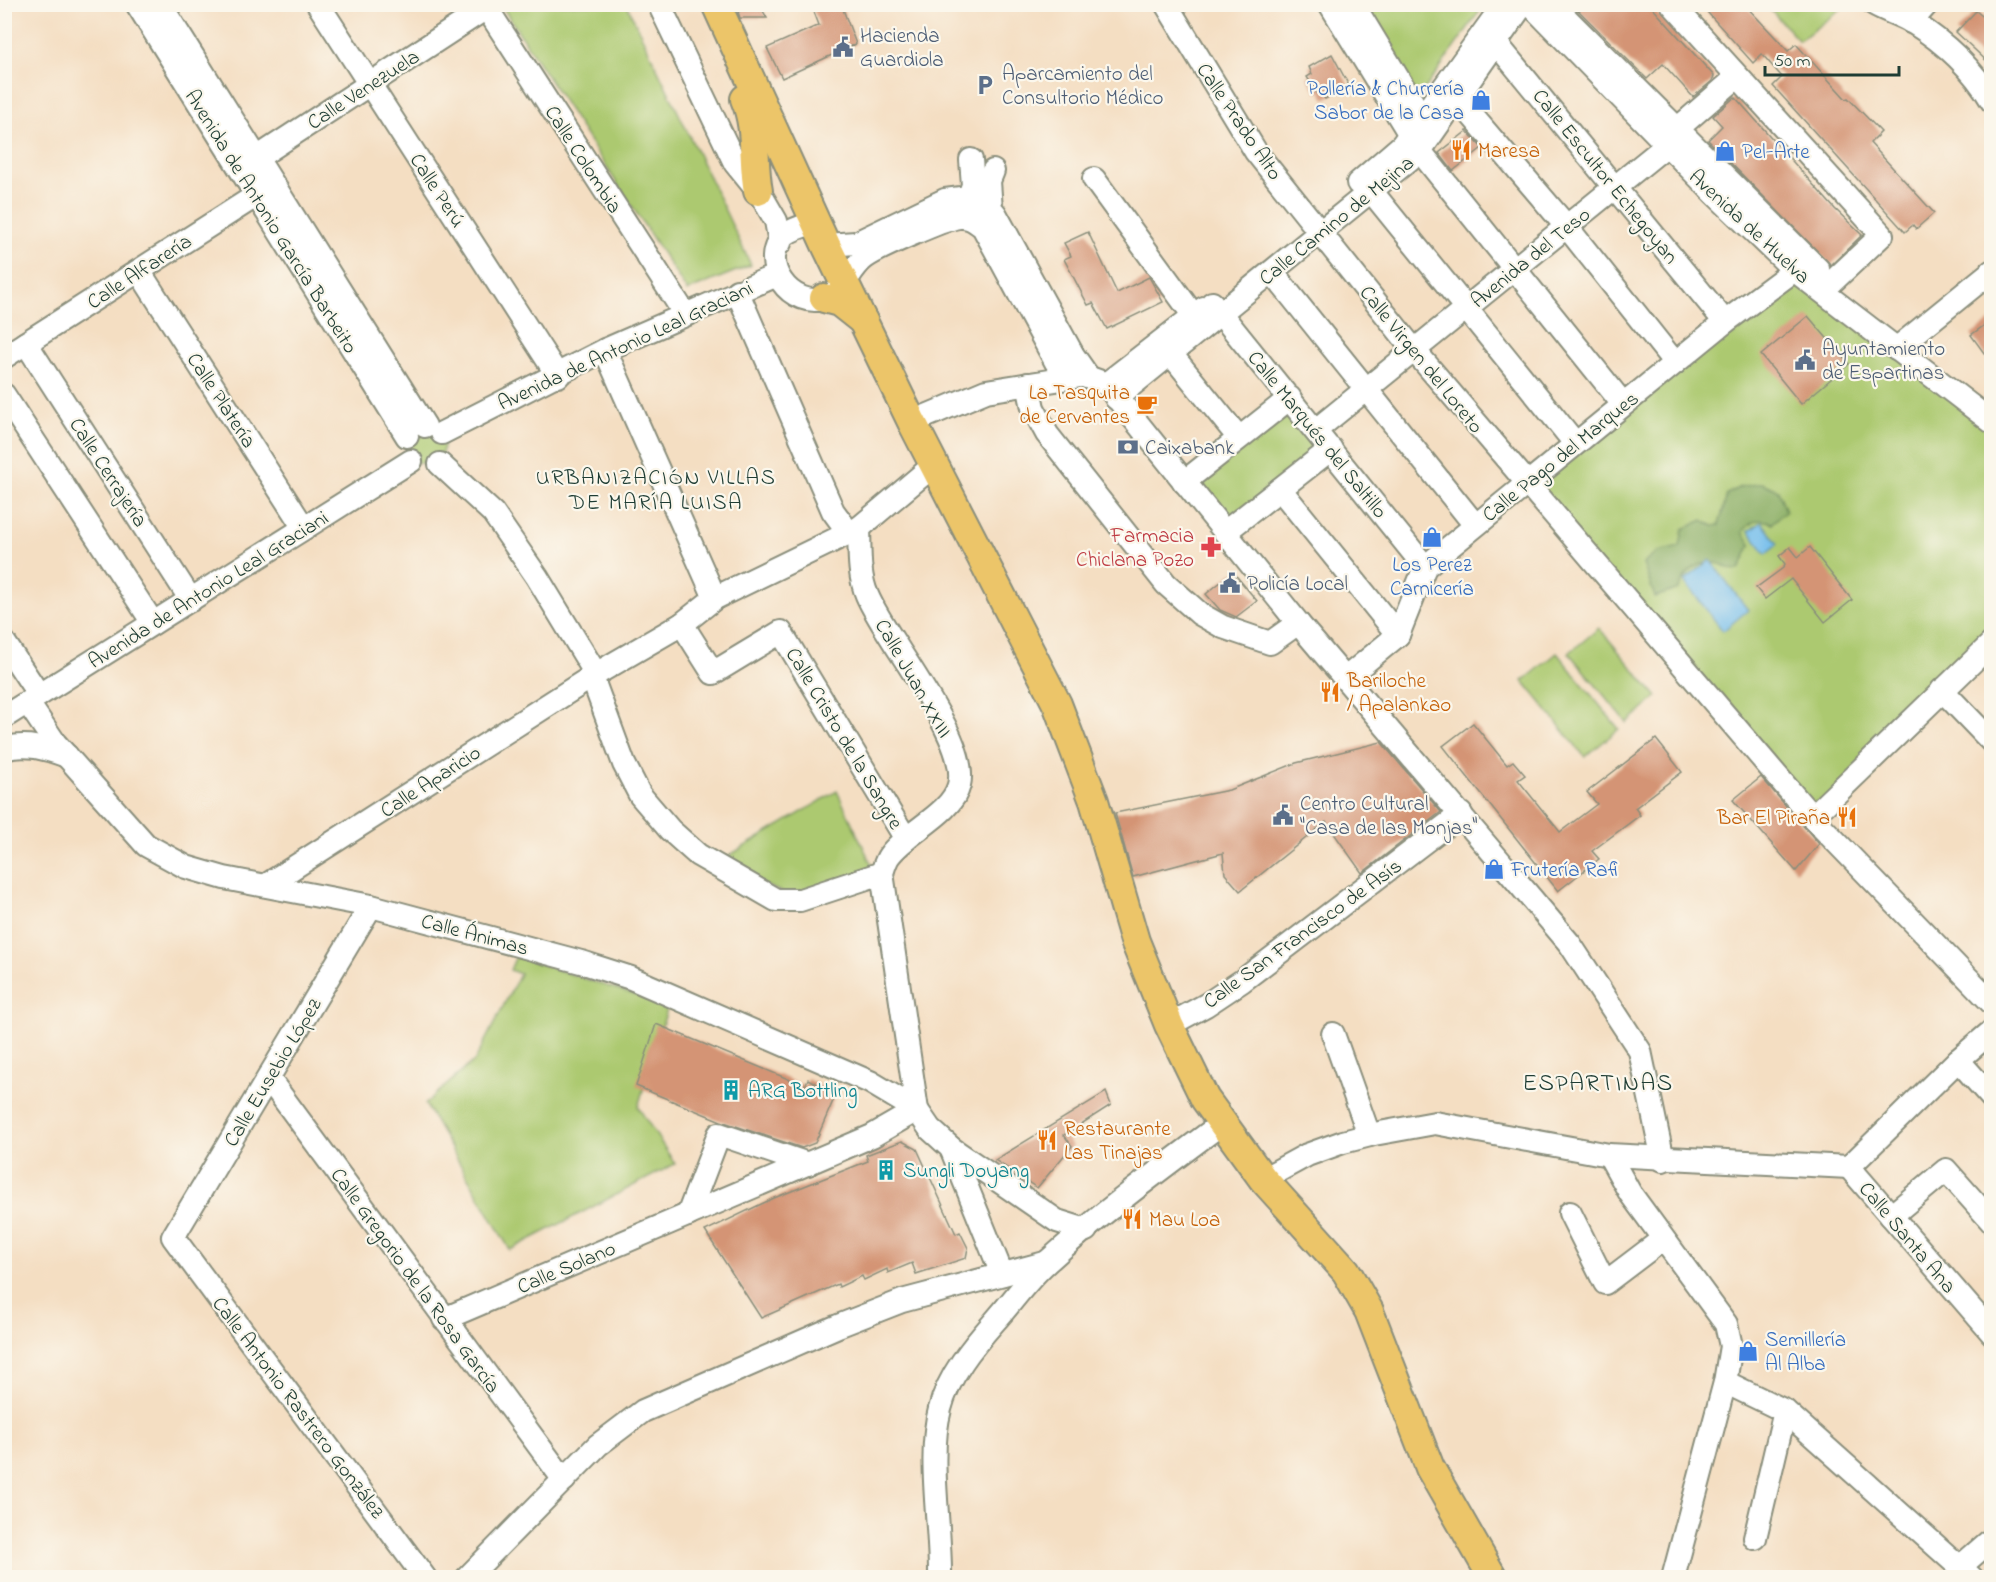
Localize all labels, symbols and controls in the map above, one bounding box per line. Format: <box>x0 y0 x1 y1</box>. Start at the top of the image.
place label: Hacienda Guardiola <box>860 22 944 76</box>
public building icon: Hacienda Guardiola <box>831 35 855 59</box>
scale bar <box>1765 39 1898 77</box>
street label: Calle Venezuela <box>302 43 426 138</box>
text: 50 m <box>1774 49 1811 75</box>
street label: Calle Prado Alto <box>1188 57 1289 187</box>
place label: Aparcamiento del Consultorio Médico <box>1002 60 1163 114</box>
parking icon: Aparcamiento del Consultorio Médico <box>973 73 997 97</box>
place label: Pollería & Churrería Sabor de la Casa <box>1307 75 1464 129</box>
street label: Calle Escultor Echegoyan <box>1523 83 1685 273</box>
street label: Avenida de Antonio García Barbeito <box>176 84 364 360</box>
shop icon: Pollería & Churrería Sabor de la Casa <box>1469 88 1493 112</box>
street label: Calle Colombia <box>536 100 628 220</box>
place label: Maresa <box>1478 137 1540 167</box>
restaurant icon: Maresa <box>1449 138 1473 162</box>
place label: Pel-Arte <box>1742 138 1810 168</box>
shop icon: Pel-Arte <box>1713 139 1737 163</box>
street label: Calle Perú <box>401 148 472 234</box>
street label: Calle Camino de Mejina <box>1253 149 1421 294</box>
street label: Avenida de Huelva <box>1681 163 1816 292</box>
street label: Avenida del Teso <box>1465 201 1598 316</box>
street label: Calle Alfarería <box>82 228 198 318</box>
street label: Avenida de Antonio Leal Graciani <box>493 274 758 419</box>
street label: Calle Virgen del Loreto <box>1350 280 1490 442</box>
place label: Ayuntamiento de Espartinas <box>1822 335 1945 389</box>
street label: Calle Marqués del Saltillo <box>1239 345 1394 526</box>
street label: Calle Platería <box>178 347 262 455</box>
public building icon: Ayuntamiento de Espartinas <box>1793 348 1817 372</box>
place label: La Tasquita de Cervantes <box>1019 379 1130 433</box>
street label: Calle Pago del Marques <box>1477 385 1647 532</box>
cafe icon: La Tasquita de Cervantes <box>1135 392 1159 416</box>
street label: Calle Cerrajería <box>61 412 154 534</box>
place label: Caixabank <box>1145 434 1235 464</box>
bank icon: Caixabank <box>1116 435 1140 459</box>
district label: URBANIZACIÓN VILLAS DE MARÍA LUISA <box>536 463 776 520</box>
street label: Avenida de Antonio Leal Graciani <box>83 504 335 677</box>
place label: Farmacia Chiclana Pozo <box>1076 522 1194 576</box>
shop icon: Los Perez Carnicería <box>1420 525 1444 549</box>
pharmacy icon: Farmacia Chiclana Pozo <box>1199 535 1223 559</box>
place label: Los Perez Carnicería <box>1390 551 1474 605</box>
place label: Policía Local <box>1247 570 1348 600</box>
public building icon: Policía Local <box>1218 571 1242 595</box>
street label: Calle Juan XXIII <box>866 614 958 744</box>
street label: Calle Cristo de la Sangre <box>775 642 910 837</box>
place label: Bariloche / Apalankao <box>1346 667 1451 721</box>
restaurant icon: Bariloche / Apalankao <box>1318 680 1342 704</box>
street label: Calle Aparicio <box>375 739 487 826</box>
place label: Centro Cultural "Casa de las Monjas" <box>1300 790 1478 844</box>
public building icon: Centro Cultural "Casa de las Monjas" <box>1271 803 1295 827</box>
place label: Bar El Piraña <box>1716 804 1830 834</box>
restaurant icon: Bar El Piraña <box>1835 805 1859 829</box>
street label: Calle San Francisco de Asís <box>1198 852 1409 1017</box>
place label: Frutería Rafi <box>1510 856 1621 886</box>
shop icon: Frutería Rafi <box>1482 857 1506 881</box>
street label: Calle Ánimas <box>417 906 532 965</box>
street label: Calle Eusebio López <box>217 993 330 1153</box>
district label: ESPARTINAS <box>1522 1067 1674 1102</box>
place label: ARG Bottling <box>748 1077 857 1109</box>
building icon: ARG Bottling <box>719 1078 743 1102</box>
place label: Restaurante Las Tinajas <box>1064 1115 1171 1169</box>
restaurant icon: Restaurante Las Tinajas <box>1035 1128 1059 1152</box>
place label: Sungli Doyang <box>903 1157 1029 1189</box>
building icon: Sungli Doyang <box>874 1158 898 1182</box>
street label: Calle Gregorio de la Rosa García <box>321 1162 507 1401</box>
street label: Calle Santa Ana <box>1851 1176 1962 1301</box>
place label: Mau Loa <box>1149 1206 1220 1236</box>
restaurant icon: Mau Loa <box>1120 1207 1144 1231</box>
street label: Calle Solano <box>513 1235 621 1303</box>
street label: Calle Antonio Rastrero González <box>204 1291 391 1526</box>
place label: Semillería Al Alba <box>1765 1326 1846 1380</box>
shop icon: Semillería Al Alba <box>1736 1339 1760 1363</box>

